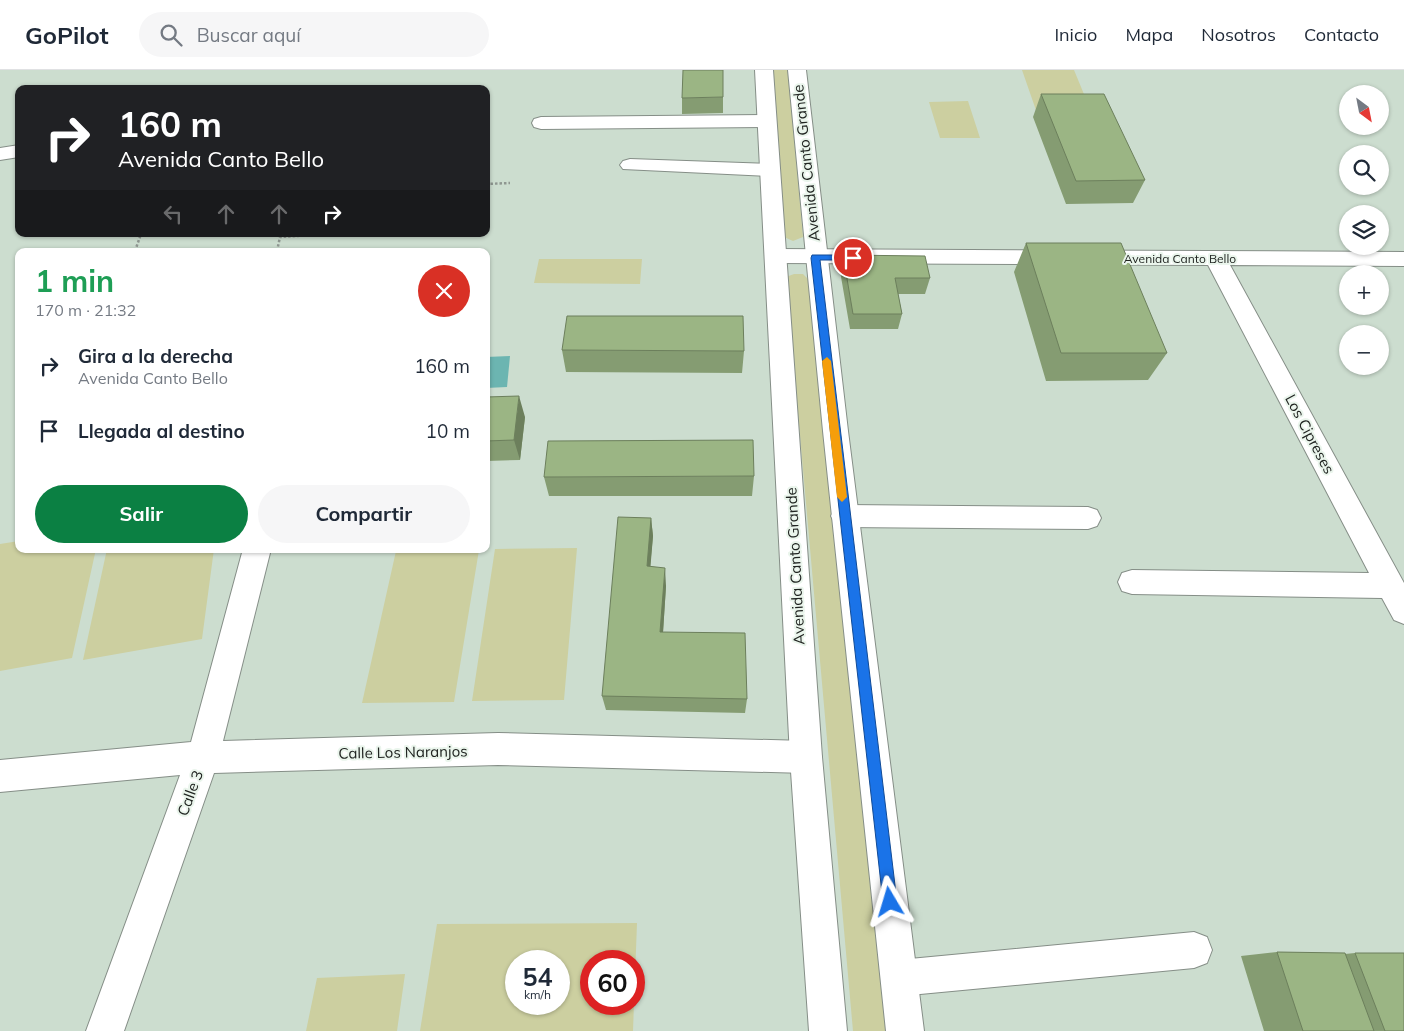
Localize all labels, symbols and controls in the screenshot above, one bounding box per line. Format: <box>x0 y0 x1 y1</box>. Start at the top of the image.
search box <box>139 12 489 57</box>
text: GoPilot <box>25 20 109 50</box>
icon: search <box>157 21 185 49</box>
text: Buscar aquí <box>197 23 301 47</box>
text: Inicio <box>1054 23 1097 46</box>
text: Mapa <box>1125 23 1173 46</box>
text: Nosotros <box>1201 23 1276 46</box>
text: Contacto <box>1304 23 1379 46</box>
street label: Avenida Canto Grande <box>788 84 824 242</box>
north arrow <box>1339 85 1389 135</box>
map controls <box>1339 85 1389 375</box>
text: 160 m <box>118 102 222 146</box>
icon: right <box>35 105 100 170</box>
text: Avenida Canto Bello <box>118 145 324 173</box>
button: search <box>1339 145 1389 195</box>
icon: left <box>159 200 187 228</box>
icon: ahead <box>212 200 240 228</box>
icon: ahead <box>265 200 293 228</box>
icon: right <box>318 200 346 228</box>
button: layers <box>1339 205 1389 255</box>
pin <box>832 237 874 279</box>
icon: arrive <box>839 244 867 272</box>
street label: Avenida Canto Bello <box>1124 251 1236 266</box>
text: 1 min <box>35 262 114 300</box>
button: close <box>418 265 470 317</box>
button: + <box>1339 265 1389 315</box>
text: 170 m · 21:32 <box>35 300 136 320</box>
button: − <box>1339 325 1389 375</box>
text: Gira a la derecha <box>78 344 233 368</box>
icon: right <box>35 352 63 380</box>
text: 160 m <box>414 354 470 378</box>
text: Avenida Canto Bello <box>78 368 228 388</box>
street label: Los Cipreses <box>1281 391 1339 477</box>
icon: arrive <box>35 417 63 445</box>
text: Llegada al destino <box>78 419 245 443</box>
text: 10 m <box>426 419 470 443</box>
button: Salir <box>35 485 248 543</box>
button: Compartir <box>258 485 470 543</box>
street label: Avenida Canto Grande <box>781 487 809 645</box>
street label: Calle Los Naranjos <box>338 741 468 763</box>
street label: Calle 3 <box>173 768 207 818</box>
position arrow <box>863 875 915 927</box>
speed limit sign: 60 <box>580 950 645 1015</box>
text: 54 <box>522 961 553 992</box>
text: km/h <box>524 987 551 1002</box>

